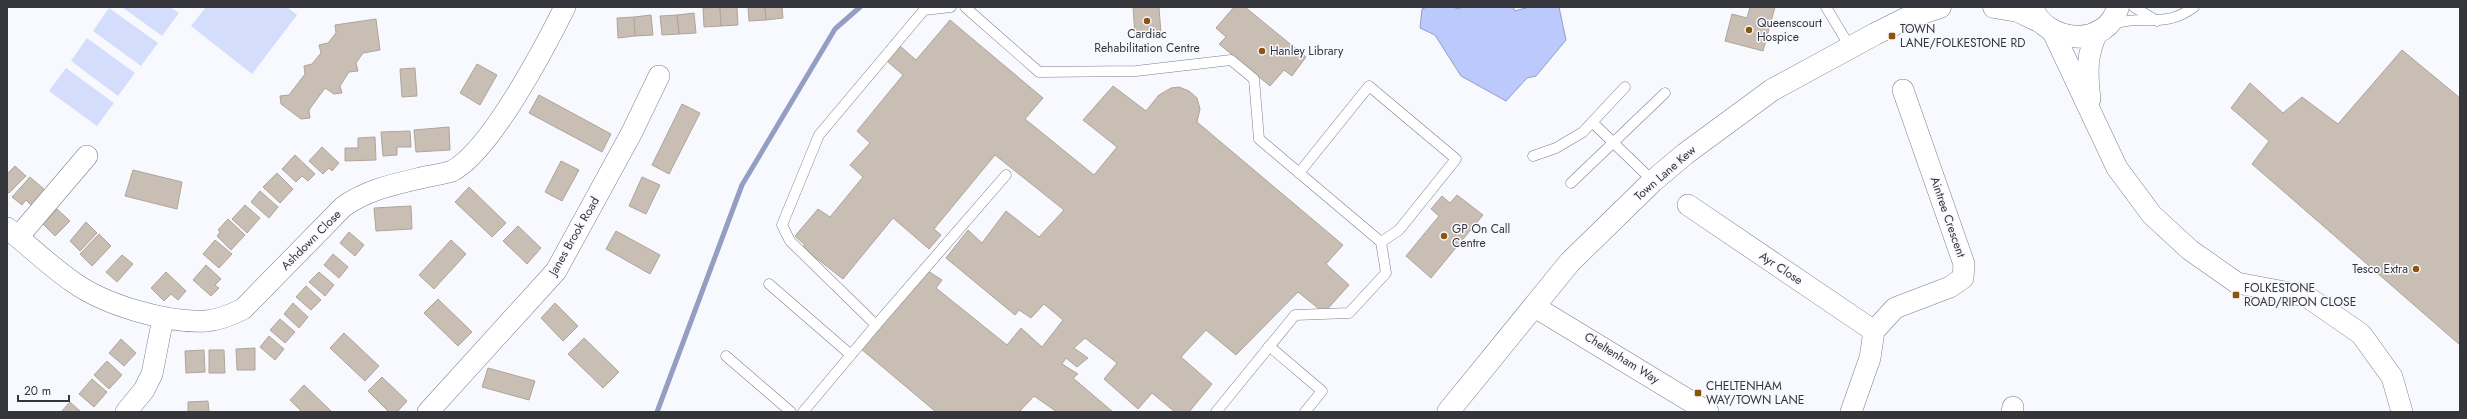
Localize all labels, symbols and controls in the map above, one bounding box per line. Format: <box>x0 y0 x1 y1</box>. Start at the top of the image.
place label: Queenscourt Hospice <box>1757 14 1822 46</box>
marker: Cardiac Rehabilitation Centre <box>1142 16 1152 26</box>
place label: TOWN LANE/FOLKESTONE RD <box>1900 20 2025 52</box>
place label: Cardiac Rehabilitation Centre <box>1094 25 1200 57</box>
marker: Queenscourt Hospice <box>1744 25 1754 35</box>
marker: TOWN LANE/FOLKESTONE RD <box>1887 31 1897 41</box>
place label: Hanley Library <box>1270 42 1344 60</box>
marker: Hanley Library <box>1257 46 1267 56</box>
street label: Town Lane Kew <box>1630 141 1700 205</box>
street label: Aintree Crescent <box>1926 174 1970 260</box>
street label: Janes Brook Road <box>543 193 604 280</box>
street label: Ashdown Close <box>277 206 345 274</box>
place label: GP On Call Centre <box>1452 220 1510 252</box>
marker: GP On Call Centre <box>1439 231 1449 241</box>
street label: Ayr Close <box>1756 247 1806 289</box>
place label: Tesco Extra <box>2352 260 2408 278</box>
marker: Tesco Extra <box>2411 264 2421 274</box>
place label: FOLKESTONE ROAD/RIPON CLOSE <box>2244 279 2356 311</box>
marker: FOLKESTONE ROAD/RIPON CLOSE <box>2231 290 2241 300</box>
street label: Cheltenham Way <box>1581 328 1664 389</box>
scale bar <box>18 377 69 403</box>
place label: CHELTENHAM WAY/TOWN LANE <box>1706 377 1804 409</box>
text: 20 m <box>24 382 51 400</box>
marker: CHELTENHAM WAY/TOWN LANE <box>1693 388 1703 398</box>

